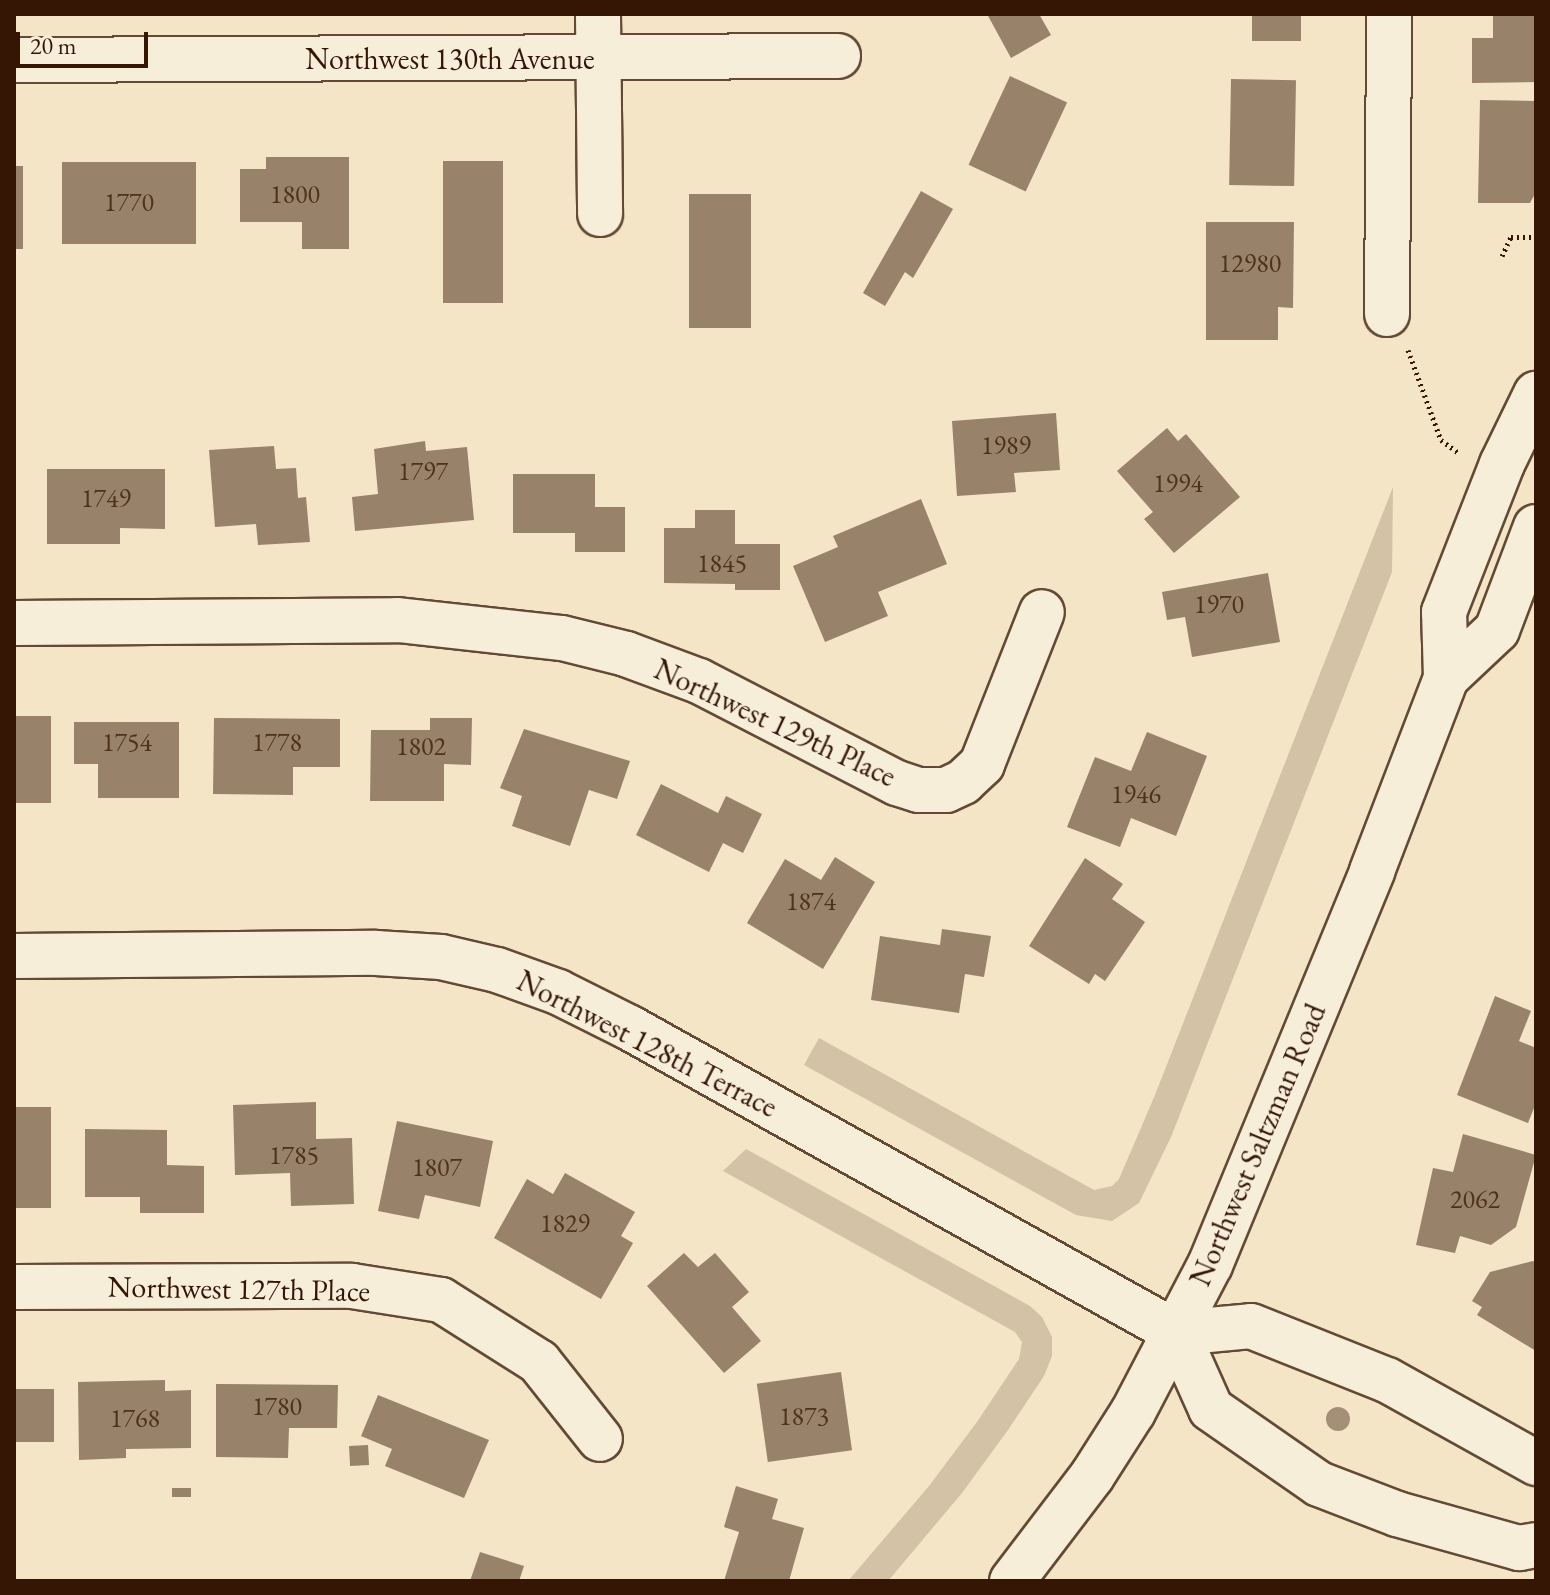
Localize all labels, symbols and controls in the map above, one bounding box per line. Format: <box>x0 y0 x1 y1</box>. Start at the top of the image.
scale bar <box>20 16 152 66</box>
text: 20 m <box>30 30 77 61</box>
street label: Northwest 130th Avenue <box>305 41 595 77</box>
house number: 1800 <box>270 179 320 211</box>
house number: 1770 <box>104 187 154 219</box>
house number: 12980 <box>1219 248 1281 280</box>
house number: 1989 <box>981 430 1031 462</box>
house number: 1797 <box>398 456 448 488</box>
house number: 1994 <box>1153 468 1203 500</box>
house number: 1749 <box>81 483 131 515</box>
house number: 1845 <box>697 548 747 580</box>
house number: 1970 <box>1194 589 1244 621</box>
street label: Northwest 129th Place <box>648 651 902 795</box>
house number: 1754 <box>102 727 152 759</box>
house number: 1778 <box>252 727 302 759</box>
house number: 1802 <box>396 731 446 763</box>
house number: 1946 <box>1111 779 1161 811</box>
house number: 1874 <box>786 886 836 918</box>
street label: Northwest 128th Terrace <box>511 963 783 1125</box>
street label: Northwest Saltzman Road <box>1182 998 1334 1292</box>
house number: 1785 <box>269 1140 319 1172</box>
house number: 1807 <box>412 1152 462 1184</box>
house number: 2062 <box>1450 1184 1500 1216</box>
house number: 1829 <box>540 1208 590 1240</box>
street label: Northwest 127th Place <box>107 1269 371 1309</box>
house number: 1780 <box>252 1391 302 1423</box>
house number: 1873 <box>779 1401 829 1433</box>
house number: 1768 <box>110 1403 160 1435</box>

